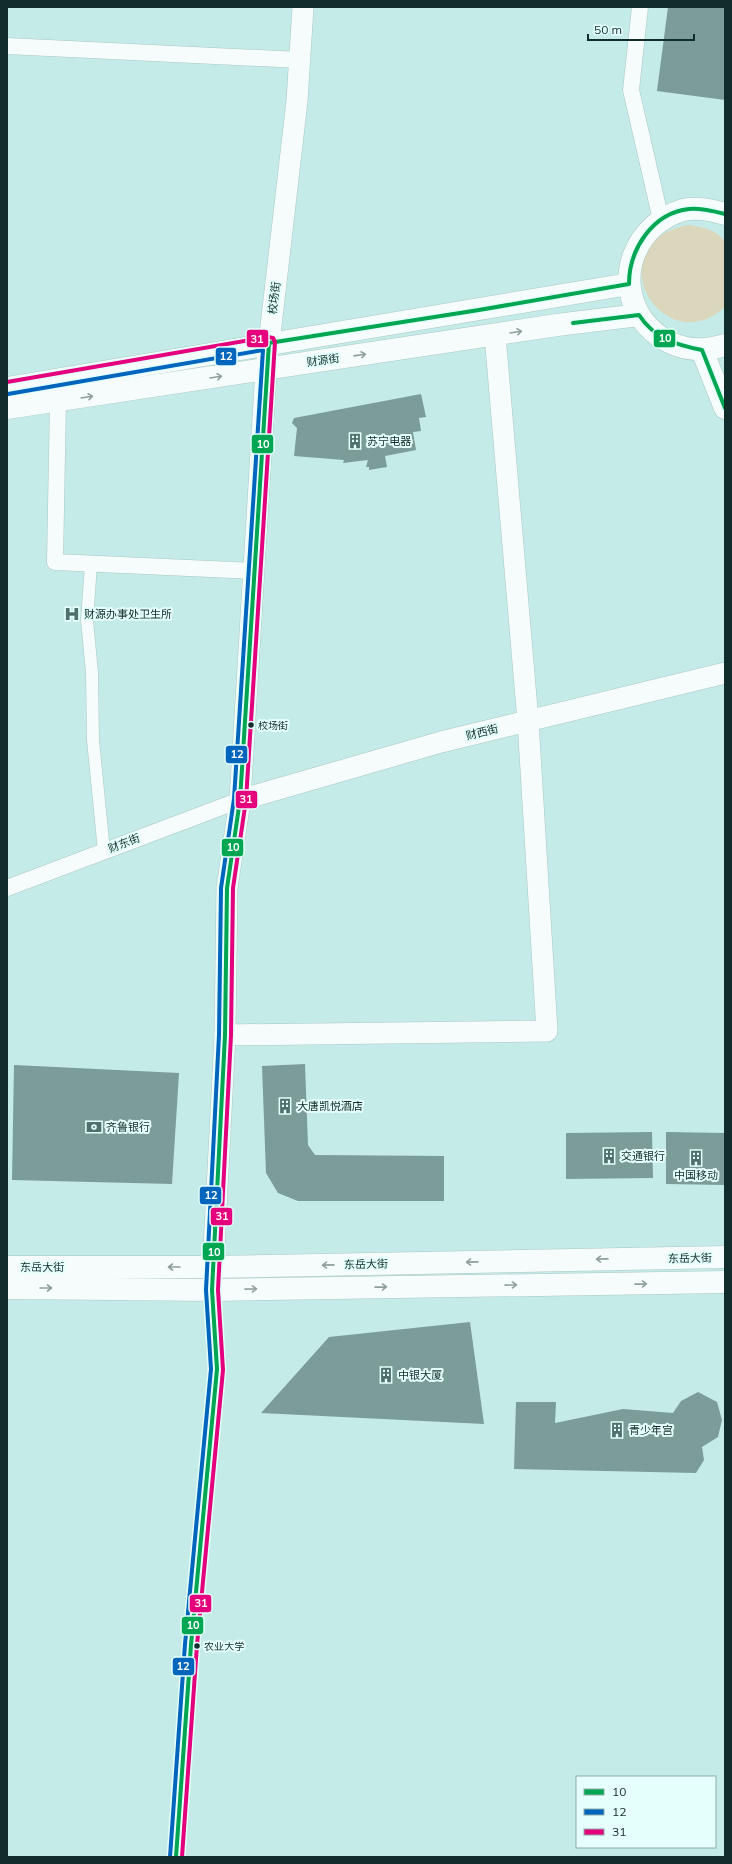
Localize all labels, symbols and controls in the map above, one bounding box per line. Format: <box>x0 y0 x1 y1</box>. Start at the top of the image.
scale bar <box>588 16 694 42</box>
text: 50 m <box>594 22 622 37</box>
street label: 校场街 <box>265 281 283 315</box>
one-way arrow <box>509 328 522 336</box>
line badge: 31 <box>246 329 269 348</box>
line badge: 10 <box>653 329 676 348</box>
text: 10 <box>658 331 672 345</box>
text: 31 <box>250 332 264 346</box>
line badge: 12 <box>215 347 237 366</box>
text: 12 <box>219 349 233 363</box>
street label: 财源街 <box>306 351 340 369</box>
one-way arrow <box>353 351 366 359</box>
one-way arrow <box>209 372 222 380</box>
one-way arrow <box>80 393 93 401</box>
building icon: 苏宁电器 <box>346 432 364 450</box>
line badge: 10 <box>251 434 274 454</box>
place label: 苏宁电器 <box>367 434 411 448</box>
text: 10 <box>256 437 270 451</box>
hospital icon: 财源办事处卫生所 <box>63 605 81 623</box>
place label: 财源办事处卫生所 <box>84 607 172 621</box>
place label: 校场街 <box>258 719 288 732</box>
marker: 校场街 <box>246 720 256 730</box>
street label: 财西街 <box>464 721 500 743</box>
line badge: 12 <box>225 745 248 764</box>
text: 12 <box>230 747 244 761</box>
line badge: 31 <box>235 790 258 809</box>
text: 31 <box>239 792 253 806</box>
street label: 财东街 <box>106 831 142 855</box>
line badge: 10 <box>221 838 244 857</box>
text: 10 <box>226 840 240 854</box>
building icon: 大唐凯悦酒店 <box>276 1097 294 1115</box>
place label: 大唐凯悦酒店 <box>297 1099 363 1113</box>
bank icon: 齐鲁银行 <box>85 1118 103 1136</box>
place label: 齐鲁银行 <box>106 1120 150 1134</box>
building icon: 交通银行 <box>600 1147 618 1165</box>
place label: 交通银行 <box>621 1149 665 1163</box>
building icon: 中国移动 <box>687 1149 705 1167</box>
place label: 中国移动 <box>674 1168 718 1182</box>
line badge: 12 <box>199 1186 222 1205</box>
text: 12 <box>204 1188 218 1202</box>
line badge: 31 <box>210 1207 233 1226</box>
text: 31 <box>215 1209 229 1223</box>
line badge: 10 <box>202 1242 225 1261</box>
text: 10 <box>207 1245 221 1259</box>
street label: 东岳大街 <box>668 1251 712 1265</box>
one-way arrow <box>596 1256 609 1263</box>
street label: 东岳大街 <box>344 1257 388 1271</box>
one-way arrow <box>466 1258 479 1266</box>
street label: 东岳大街 <box>20 1260 64 1274</box>
one-way arrow <box>322 1261 335 1269</box>
one-way arrow <box>168 1263 181 1271</box>
one-way arrow <box>634 1280 647 1287</box>
one-way arrow <box>504 1282 517 1289</box>
one-way arrow <box>374 1283 387 1291</box>
one-way arrow <box>39 1284 52 1292</box>
one-way arrow <box>244 1285 257 1293</box>
building icon: 中银大厦 <box>377 1366 395 1384</box>
place label: 中银大厦 <box>398 1368 442 1382</box>
building icon: 青少年宫 <box>608 1421 626 1439</box>
place label: 青少年宫 <box>629 1423 673 1437</box>
line badge: 31 <box>189 1594 212 1613</box>
text: 31 <box>194 1596 208 1610</box>
line badge: 10 <box>181 1616 204 1635</box>
text: 10 <box>186 1618 200 1632</box>
place label: 农业大学 <box>204 1640 244 1653</box>
marker: 农业大学 <box>192 1641 202 1651</box>
line badge: 12 <box>172 1657 195 1676</box>
text: 12 <box>176 1659 190 1673</box>
legend <box>576 1776 716 1848</box>
text: 10 <box>612 1784 626 1799</box>
text: 12 <box>612 1804 626 1819</box>
text: 31 <box>612 1824 626 1839</box>

